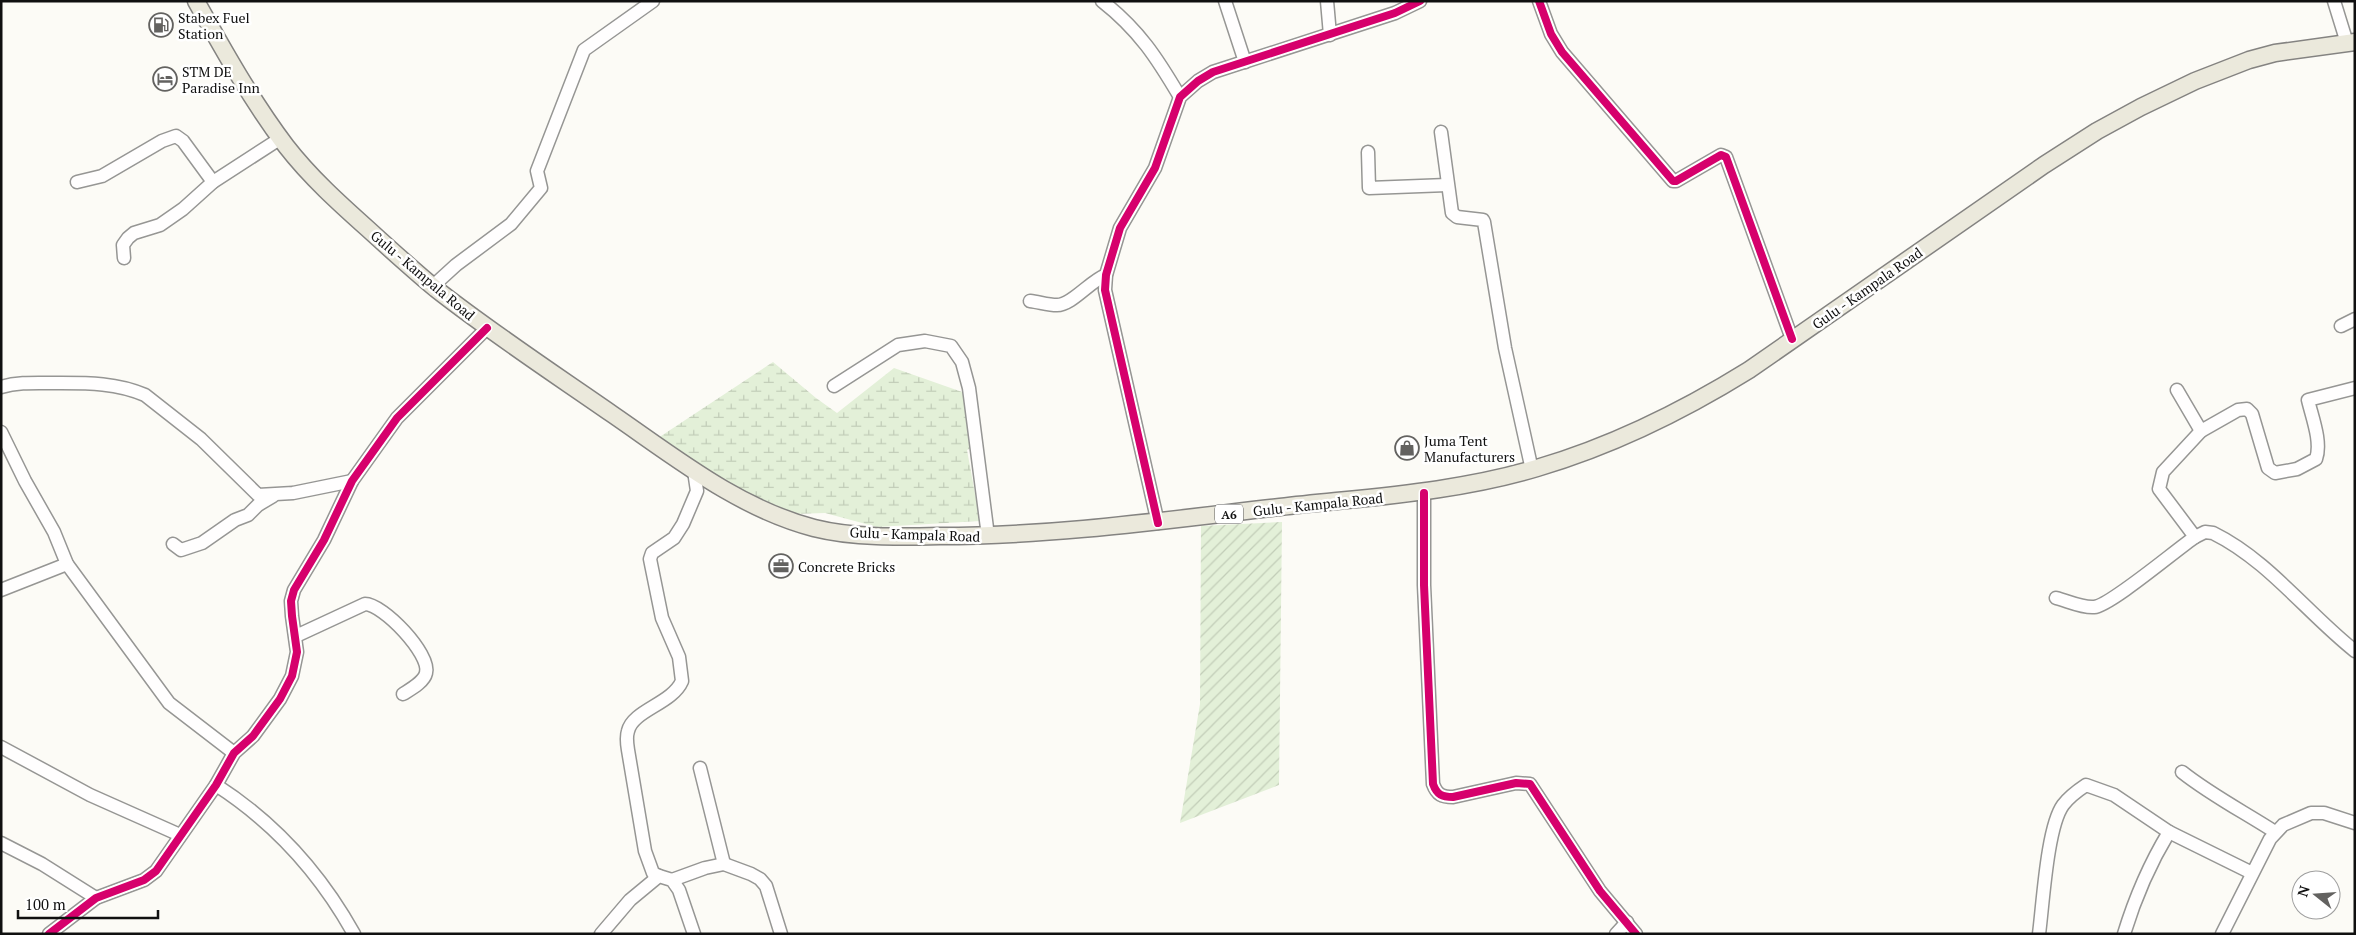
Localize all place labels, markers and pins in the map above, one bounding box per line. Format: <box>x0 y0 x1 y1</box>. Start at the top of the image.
place label: Stabex Fuel Station <box>178 8 250 43</box>
fuel station icon: Stabex Fuel Station <box>148 12 174 38</box>
place label: STM DE Paradise Inn <box>182 62 261 97</box>
hotel icon: STM DE Paradise Inn <box>152 66 178 92</box>
place label: Juma Tent Manufacturers <box>1424 431 1515 466</box>
shop icon: Juma Tent Manufacturers <box>1394 435 1420 461</box>
office icon: Concrete Bricks <box>768 553 794 579</box>
place label: Concrete Bricks <box>798 557 895 576</box>

